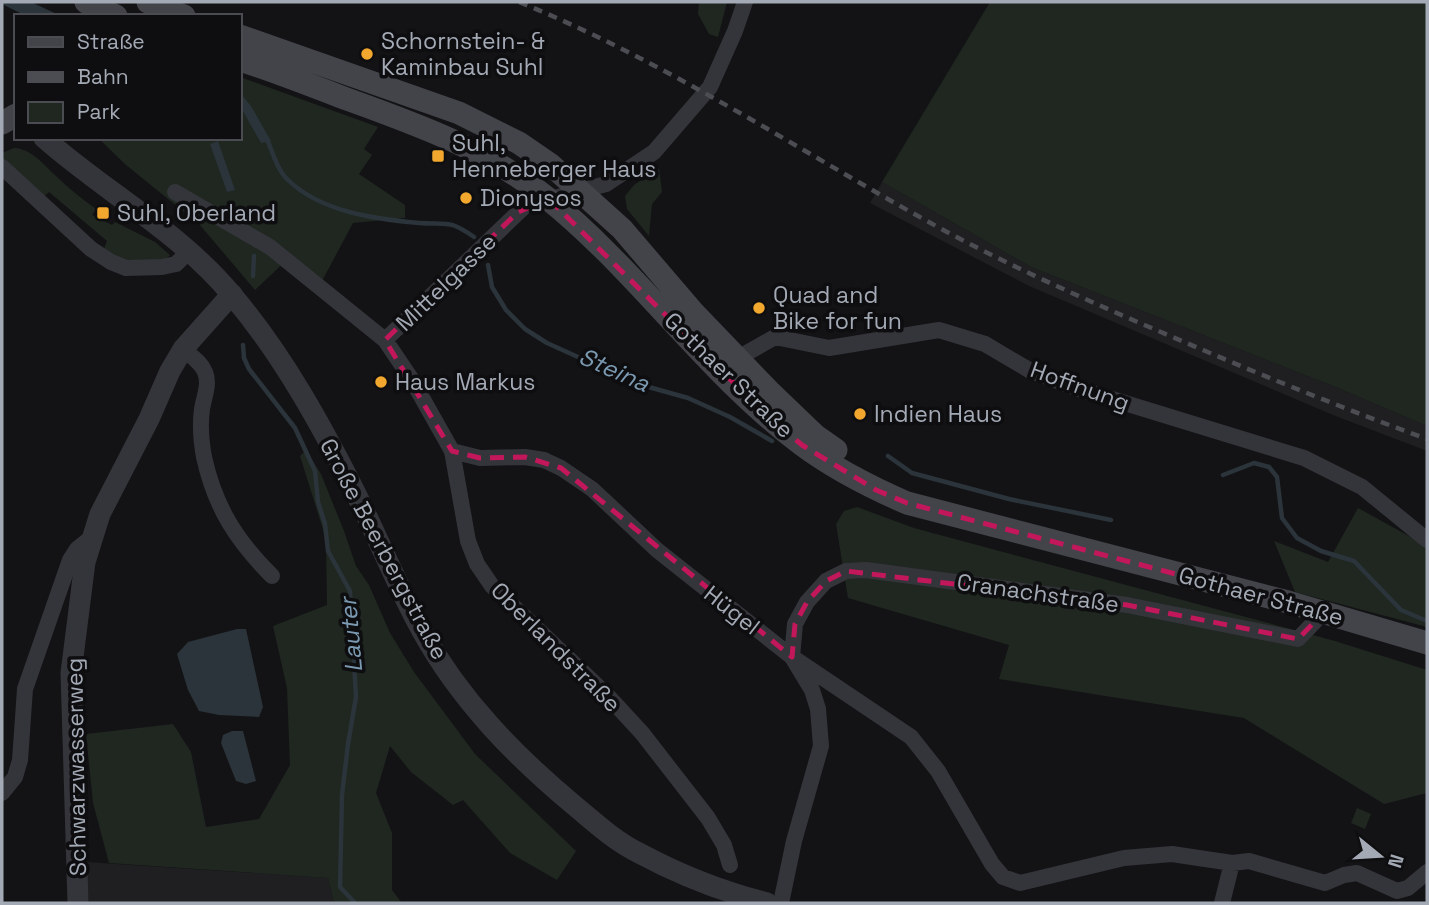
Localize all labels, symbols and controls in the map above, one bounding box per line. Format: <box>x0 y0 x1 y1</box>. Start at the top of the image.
legend <box>14 14 242 140</box>
place label: Schornstein- & Kaminbau Suhl <box>381 26 545 82</box>
text: Straße <box>77 28 145 55</box>
marker: Schornstein- & Kaminbau Suhl <box>359 46 375 62</box>
text: Bahn <box>77 63 129 90</box>
text: Park <box>77 98 121 125</box>
place label: Suhl, Henneberger Haus <box>452 128 656 184</box>
marker: Suhl, Henneberger Haus <box>430 148 446 164</box>
place label: Dionysos <box>480 183 582 213</box>
marker: Dionysos <box>458 190 474 206</box>
place label: Suhl, Oberland <box>117 198 276 228</box>
marker: Suhl, Oberland <box>95 205 111 221</box>
street label: Mittelgasse <box>389 227 503 337</box>
place label: Quad and Bike for fun <box>773 280 902 336</box>
marker: Quad and Bike for fun <box>751 300 767 316</box>
street label: Gothaer Straße <box>658 306 800 444</box>
water label: Steina <box>574 340 654 399</box>
street label: Hoffnung <box>1026 354 1134 418</box>
place label: Haus Markus <box>395 367 536 397</box>
marker: Haus Markus <box>373 374 389 390</box>
place label: Indien Haus <box>874 399 1002 429</box>
marker: Indien Haus <box>852 406 868 422</box>
street label: Große Beerbergstraße <box>313 433 455 665</box>
street label: Gothaer Straße <box>1176 560 1346 632</box>
street label: Cranachstraße <box>955 567 1121 619</box>
street label: Oberlandstraße <box>484 575 628 719</box>
street label: Hügel <box>698 579 766 641</box>
water label: Lauter <box>332 593 369 674</box>
street label: Schwarzwasserweg <box>59 658 93 876</box>
north arrow <box>1345 821 1415 891</box>
text: N <box>1382 851 1410 871</box>

